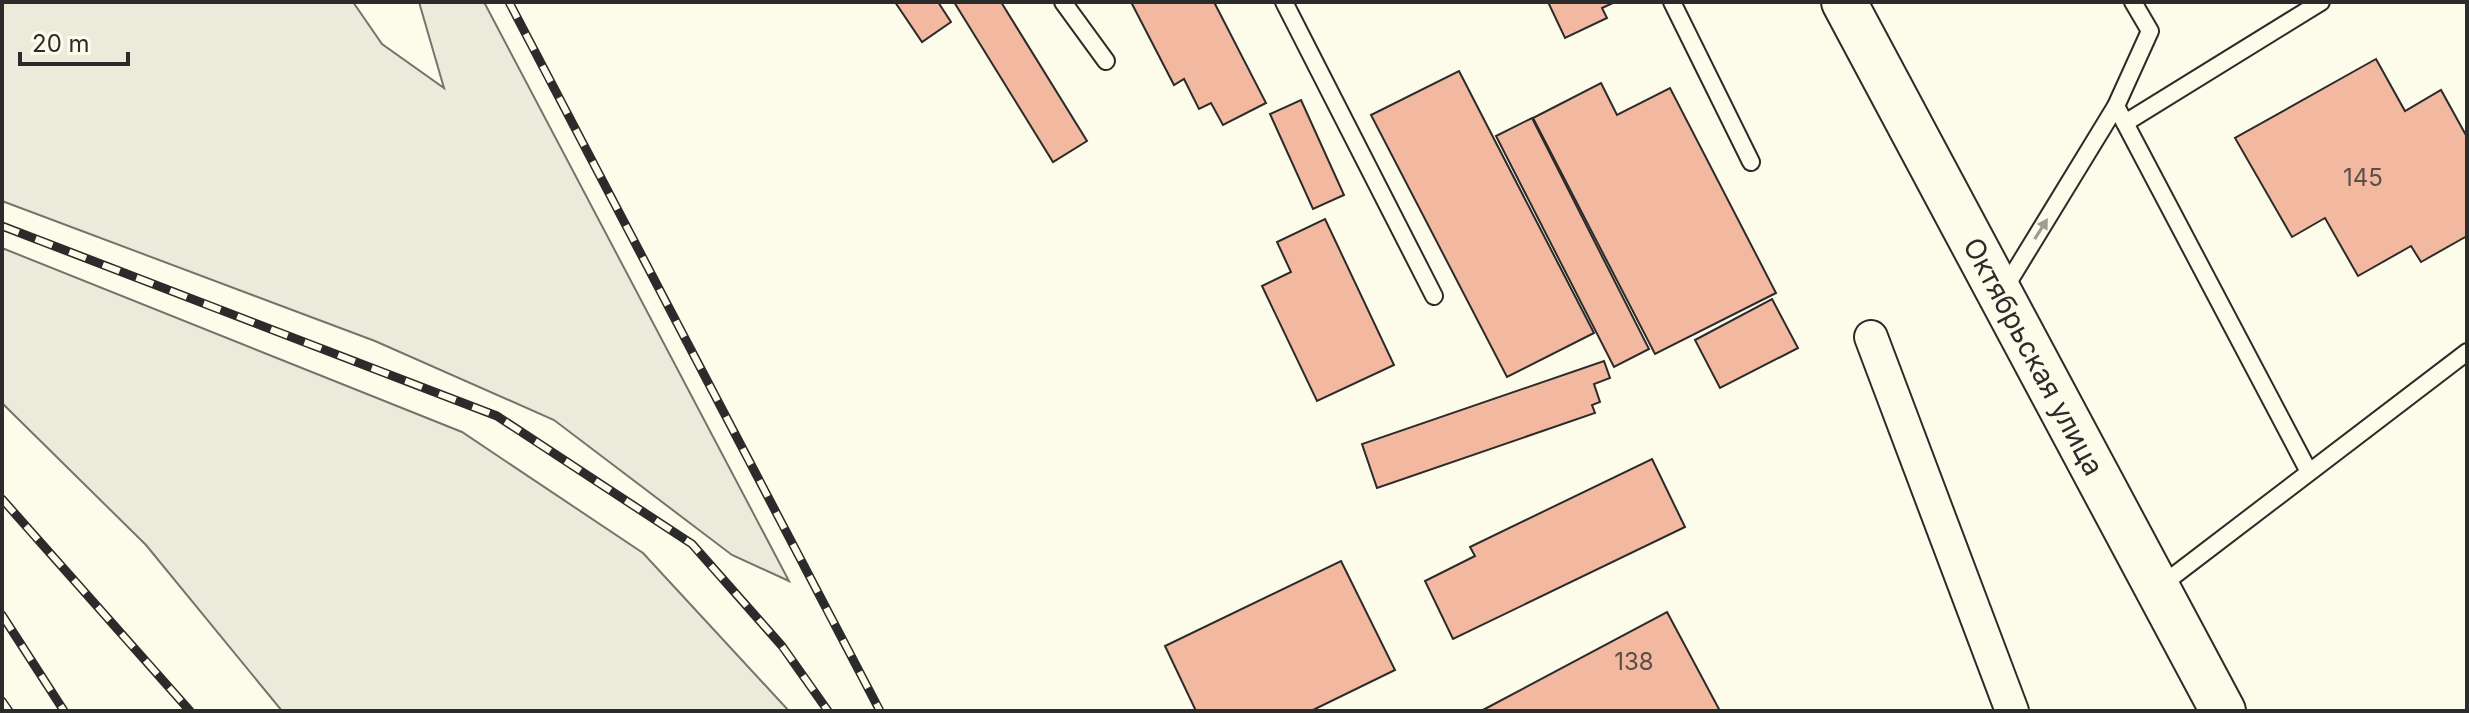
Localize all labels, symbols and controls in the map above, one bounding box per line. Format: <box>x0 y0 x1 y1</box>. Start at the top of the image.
scale bar <box>20 16 128 66</box>
text: 20 m <box>32 29 90 58</box>
house number: 145 <box>2343 163 2383 192</box>
one-way arrow <box>2033 218 2047 240</box>
street label: Октябрьская улица <box>1956 232 2111 481</box>
house number: 138 <box>1614 647 1654 676</box>

